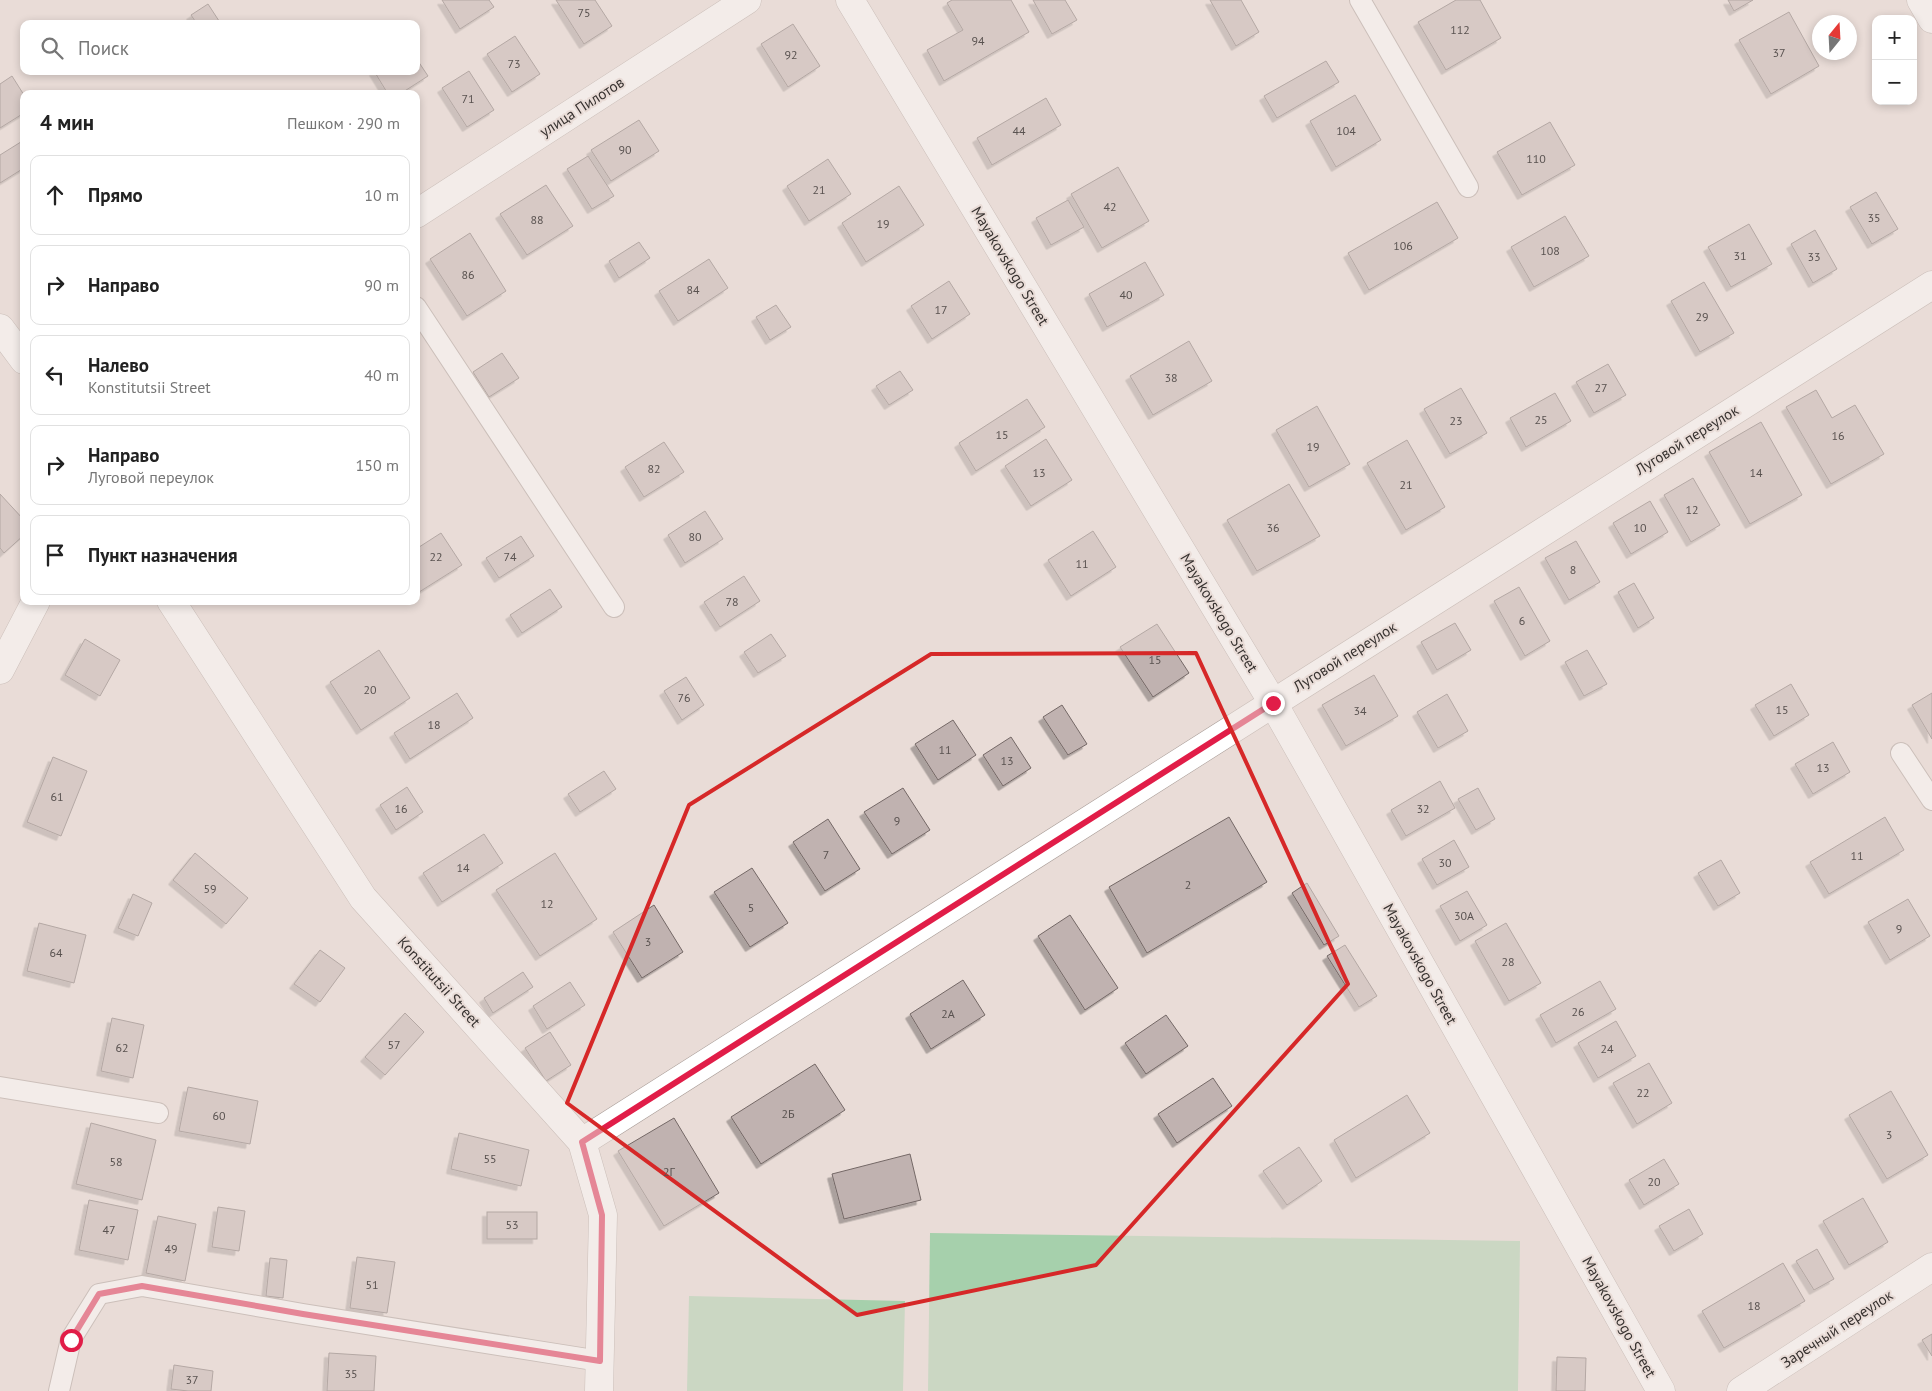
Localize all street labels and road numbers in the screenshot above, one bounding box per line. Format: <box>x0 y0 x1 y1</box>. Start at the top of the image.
street label: улица Пилотов <box>536 72 628 141</box>
street label: Mayakovskogo Street <box>967 203 1053 329</box>
street label: Луговой переулок <box>1631 400 1743 479</box>
street label: Mayakovskogo Street <box>1176 550 1262 676</box>
street label: Луговой переулок <box>1289 617 1401 696</box>
street label: Mayakovskogo Street <box>1379 900 1462 1028</box>
street label: Konstitutsii Street <box>394 933 485 1031</box>
street label: Mayakovskogo Street <box>1578 1253 1661 1381</box>
street label: Заречный переулок <box>1777 1285 1897 1372</box>

